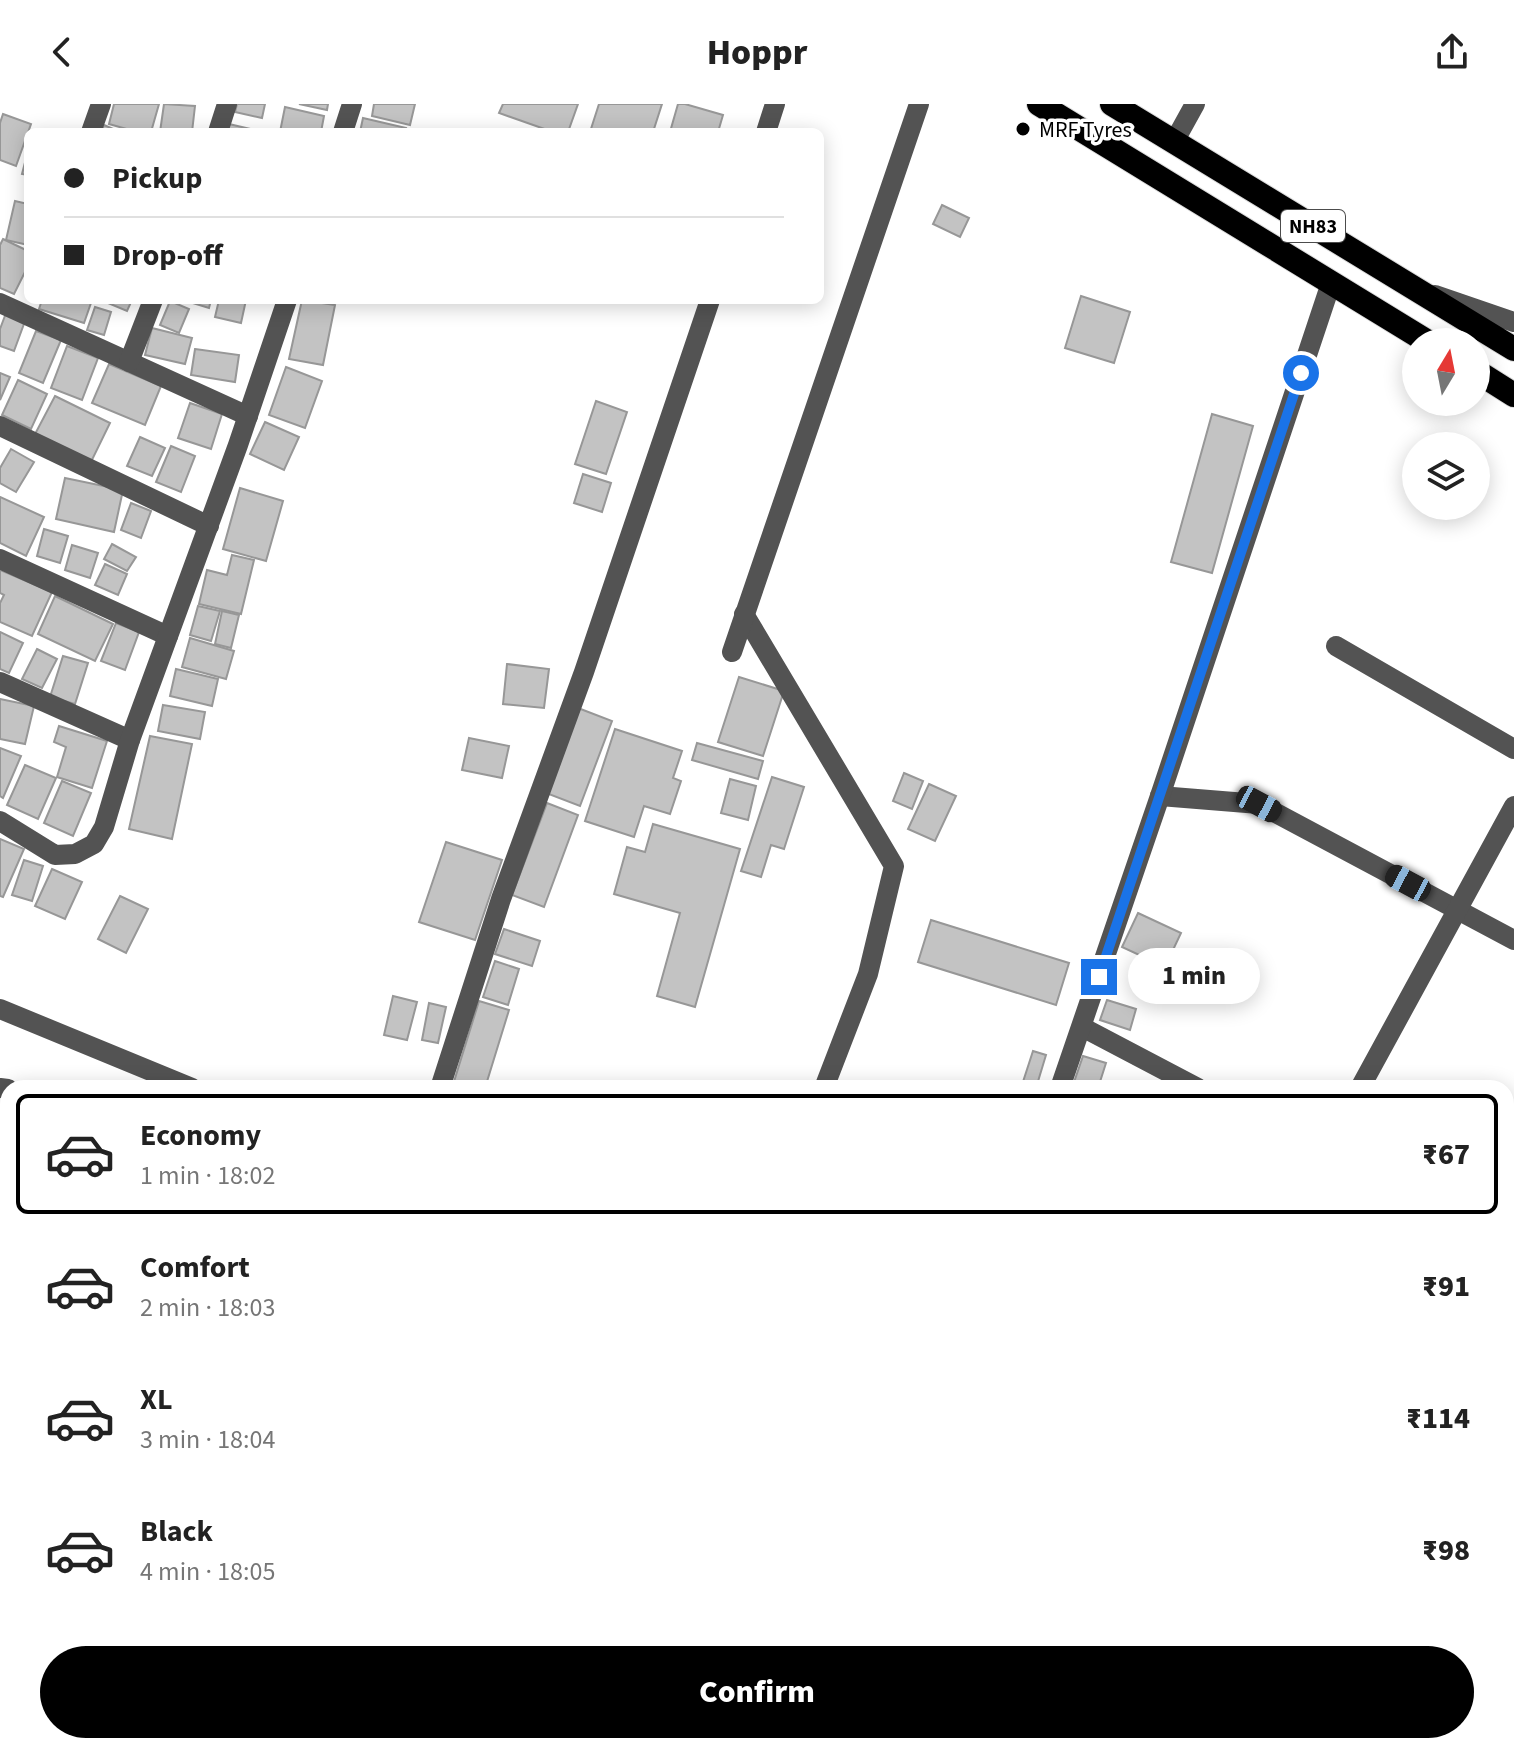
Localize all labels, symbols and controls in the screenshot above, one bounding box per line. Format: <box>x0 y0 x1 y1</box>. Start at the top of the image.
text: Hoppr <box>707 27 807 78</box>
icon: back <box>40 30 84 74</box>
icon: share <box>1430 30 1474 74</box>
place label: MRF Tyres <box>1039 114 1132 146</box>
marker: MRF Tyres <box>1014 120 1032 138</box>
text: Pickup <box>112 157 202 200</box>
road number: NH83 <box>1281 210 1345 242</box>
text: Drop-off <box>112 234 223 277</box>
north arrow <box>1402 328 1490 416</box>
map controls <box>1402 328 1490 520</box>
route start <box>1283 355 1319 391</box>
button: layers <box>1402 432 1490 520</box>
car <box>1232 782 1286 826</box>
car <box>1381 861 1435 905</box>
callout: 1 min <box>1127 949 1259 1005</box>
text: 1 min <box>1162 957 1226 994</box>
route end <box>1081 959 1117 995</box>
text: Economy <box>140 1114 261 1157</box>
icon: car <box>44 1118 116 1190</box>
text: ₹67 <box>1422 1133 1470 1176</box>
text: 1 min · 18:02 <box>140 1157 275 1194</box>
text: Comfort <box>140 1246 250 1289</box>
icon: car <box>44 1250 116 1322</box>
text: ₹91 <box>1422 1265 1470 1308</box>
text: 2 min · 18:03 <box>140 1289 275 1326</box>
text: XL <box>140 1378 173 1421</box>
icon: car <box>44 1382 116 1454</box>
text: ₹114 <box>1406 1397 1470 1440</box>
text: 3 min · 18:04 <box>140 1421 275 1458</box>
text: Black <box>140 1510 213 1553</box>
icon: car <box>44 1514 116 1586</box>
text: ₹98 <box>1422 1529 1470 1572</box>
text: 4 min · 18:05 <box>140 1553 275 1590</box>
button: Confirm <box>40 1646 1474 1738</box>

